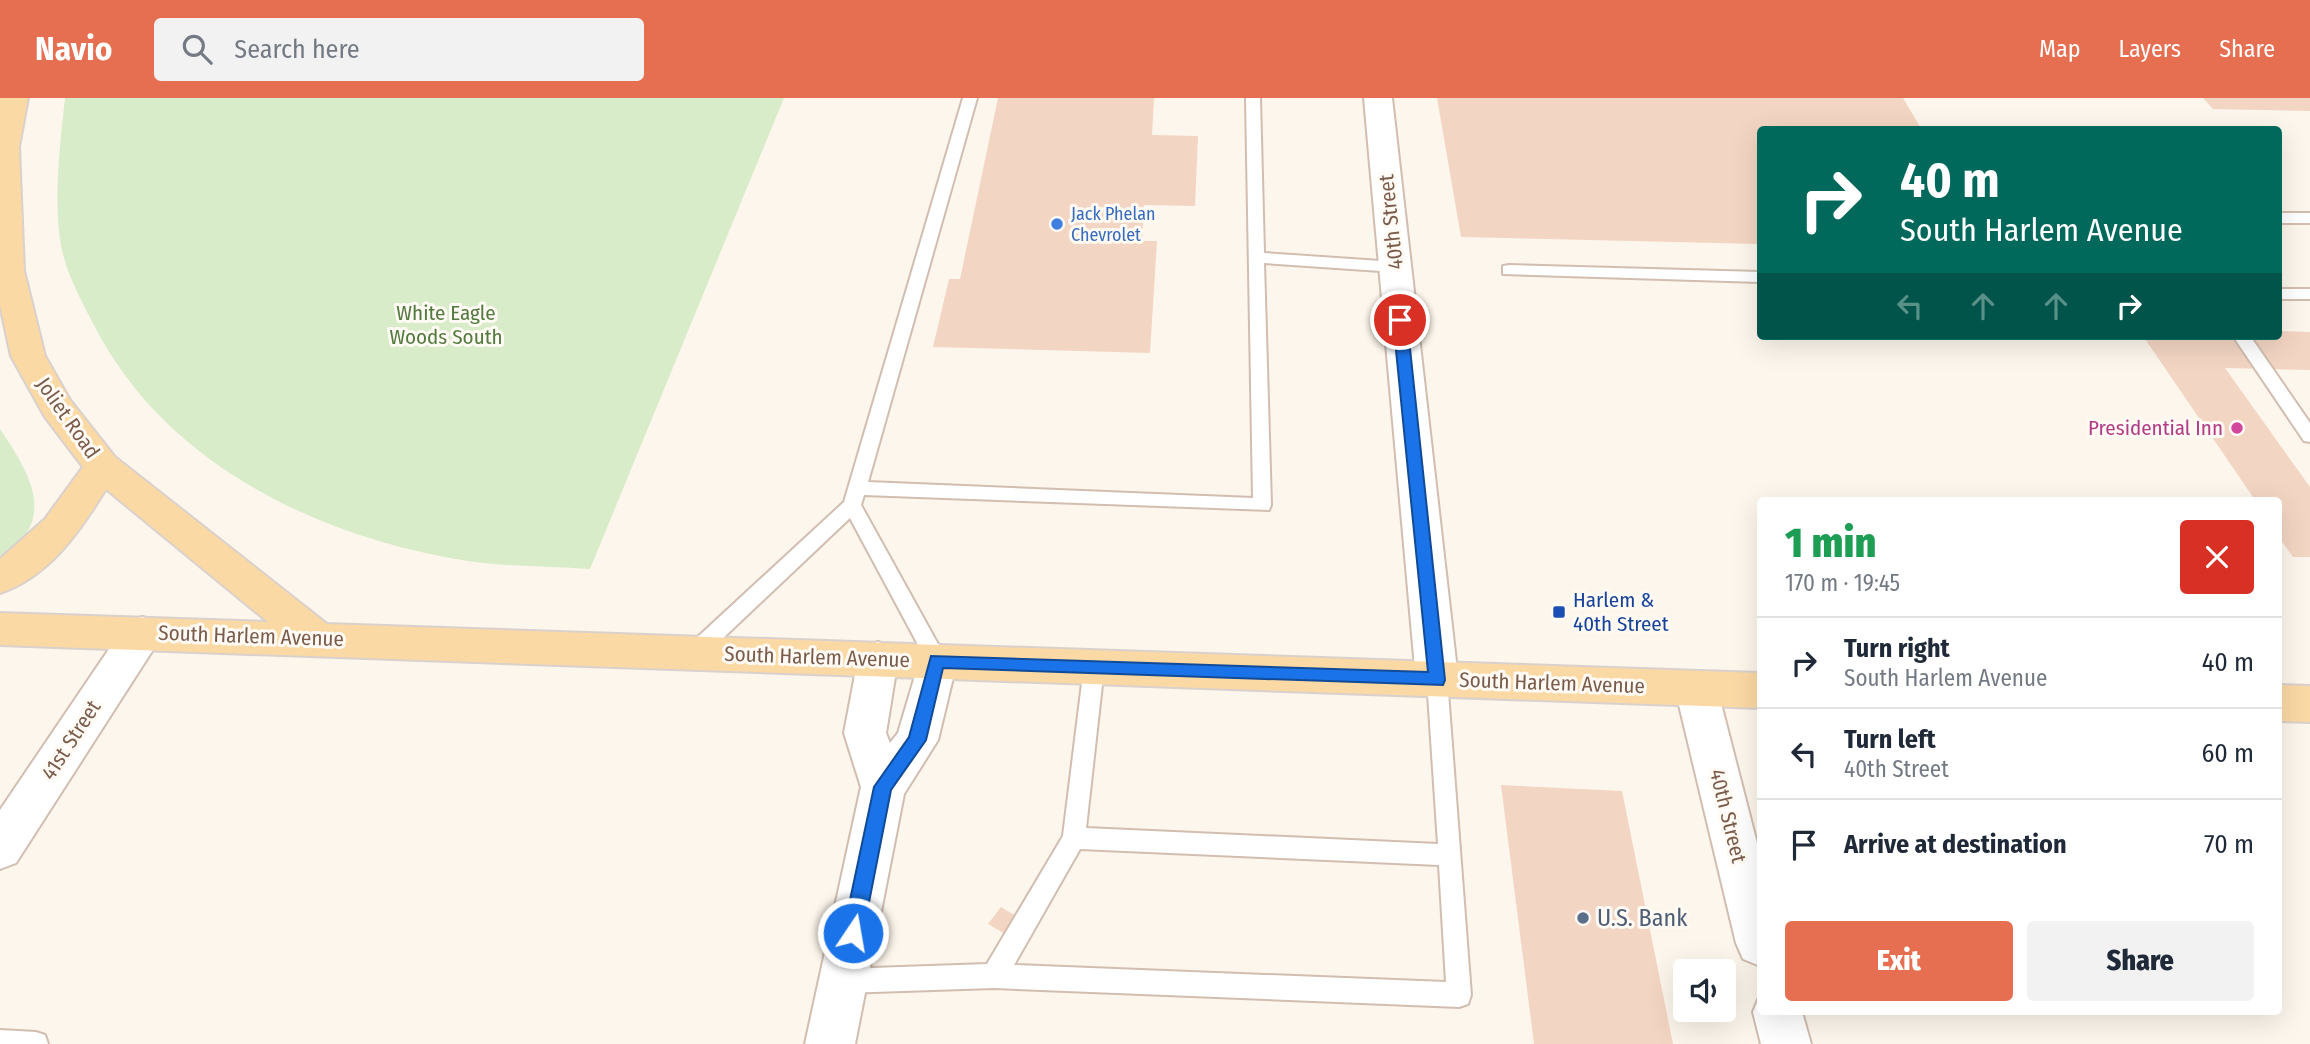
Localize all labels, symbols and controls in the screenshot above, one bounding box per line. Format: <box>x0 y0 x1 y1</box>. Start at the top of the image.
search box <box>154 18 644 81</box>
text: Navio <box>35 29 112 69</box>
icon: search <box>178 30 216 68</box>
text: Search here <box>234 34 360 65</box>
text: Map <box>2039 35 2081 63</box>
text: Layers <box>2119 35 2181 63</box>
text: Share <box>2219 35 2275 63</box>
text: 40 m <box>1900 151 2000 210</box>
icon: right <box>1785 154 1876 245</box>
street label: 40th Street <box>1373 173 1409 271</box>
place label: Jack Phelan Chevrolet <box>1071 203 1155 246</box>
text: South Harlem Avenue <box>1900 211 2183 249</box>
marker: Jack Phelan Chevrolet <box>1049 216 1065 232</box>
icon: left <box>1891 287 1929 325</box>
icon: ahead <box>1964 287 2002 325</box>
icon: ahead <box>2037 287 2075 325</box>
icon: right <box>2110 287 2148 325</box>
pin <box>1370 290 1430 350</box>
park label: White Eagle Woods South <box>389 300 503 350</box>
icon: arrive <box>1381 301 1419 339</box>
street label: Joliet Road <box>31 372 105 464</box>
place label: Presidential Inn <box>2088 415 2223 441</box>
marker: Presidential Inn <box>2229 420 2245 436</box>
text: 1 min <box>1785 518 1876 568</box>
button: close <box>2180 520 2254 594</box>
text: 170 m · 19:45 <box>1785 569 1900 597</box>
place label: Harlem & 40th Street <box>1573 587 1669 637</box>
marker: Harlem & 40th Street <box>1551 604 1567 620</box>
street label: South Harlem Avenue <box>158 620 344 652</box>
text: Turn right <box>1844 633 1950 664</box>
street label: South Harlem Avenue <box>724 641 910 673</box>
icon: right <box>1785 644 1823 682</box>
text: 40 m <box>2202 647 2254 678</box>
text: South Harlem Avenue <box>1844 664 2047 692</box>
street label: South Harlem Avenue <box>1459 667 1645 699</box>
street label: 41st Street <box>36 695 106 785</box>
text: Turn left <box>1844 724 1936 755</box>
icon: left <box>1785 735 1823 773</box>
text: 60 m <box>2201 738 2254 769</box>
text: 40th Street <box>1844 755 1949 783</box>
street label: 40th Street <box>1704 766 1752 866</box>
icon: arrive <box>1785 826 1823 864</box>
text: Arrive at destination <box>1844 829 2067 860</box>
text: 70 m <box>2204 829 2254 860</box>
position arrow <box>816 896 890 970</box>
place label: U.S. Bank <box>1597 904 1688 932</box>
marker: U.S. Bank <box>1575 910 1591 926</box>
button: Exit <box>1785 921 2013 1001</box>
button: Share <box>2027 921 2254 1001</box>
map controls <box>1673 959 1736 1022</box>
button: sound <box>1673 959 1736 1022</box>

